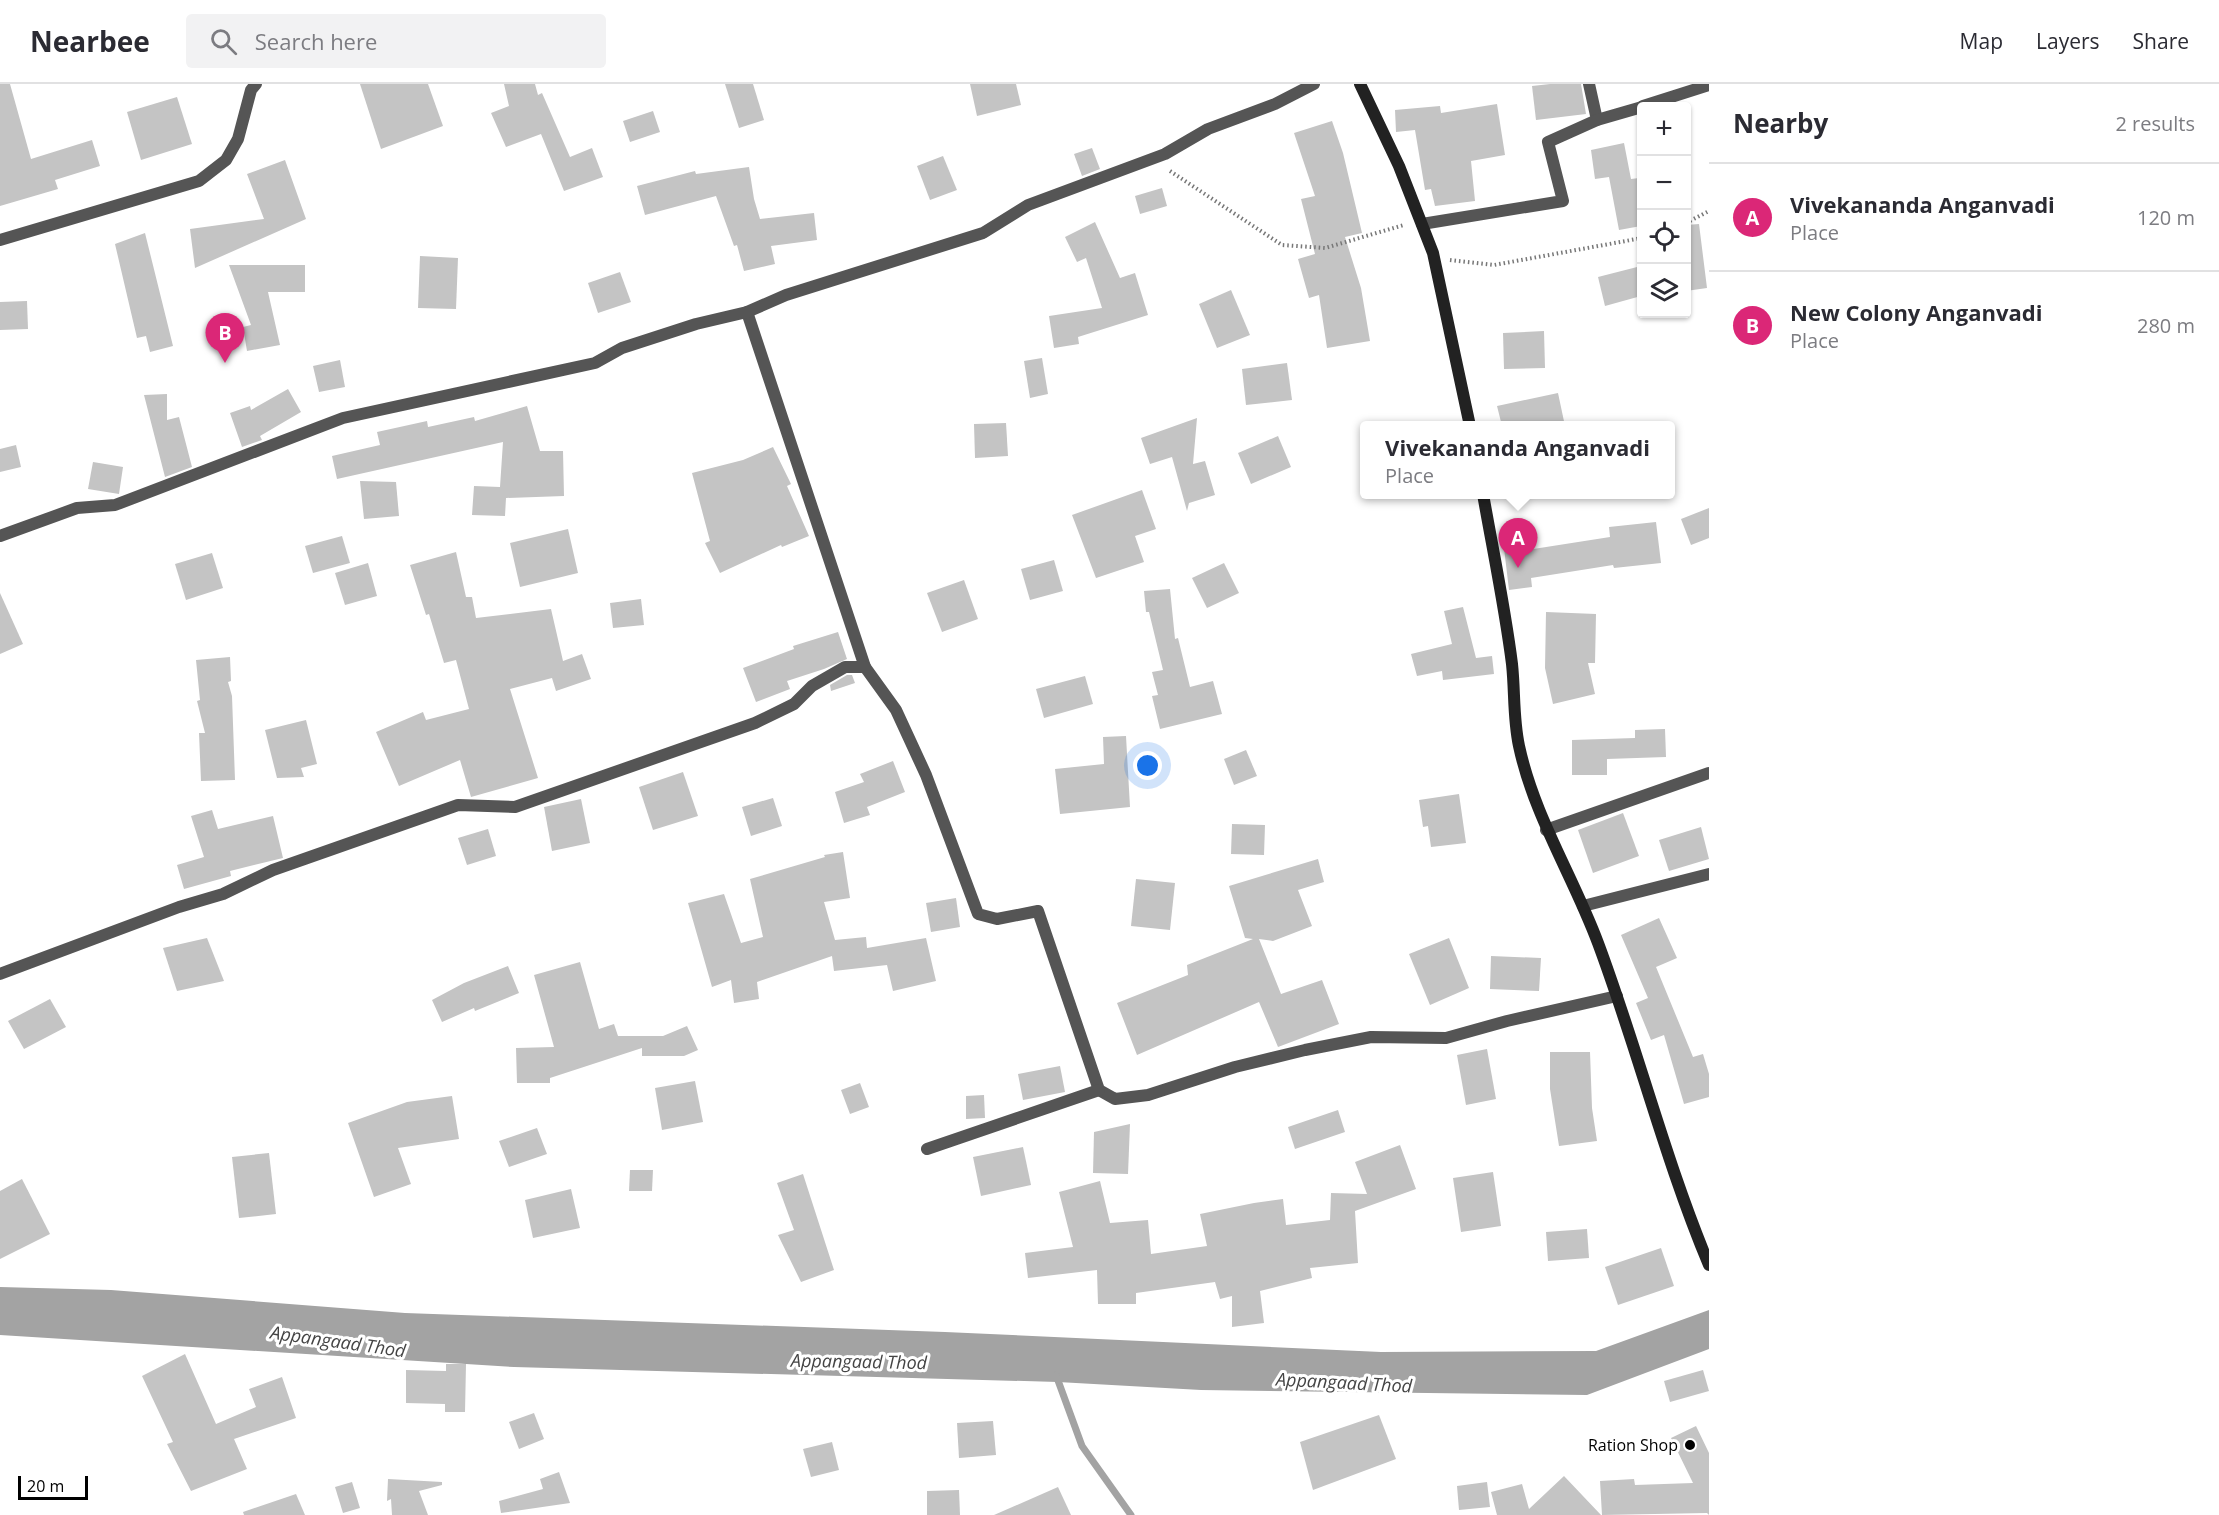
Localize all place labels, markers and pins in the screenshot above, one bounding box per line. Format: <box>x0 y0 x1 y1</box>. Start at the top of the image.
pin: B <box>206 314 244 363</box>
pin: A <box>1498 518 1538 568</box>
place label: Ration Shop <box>1588 1434 1678 1456</box>
marker: Ration Shop <box>1683 1438 1697 1452</box>

